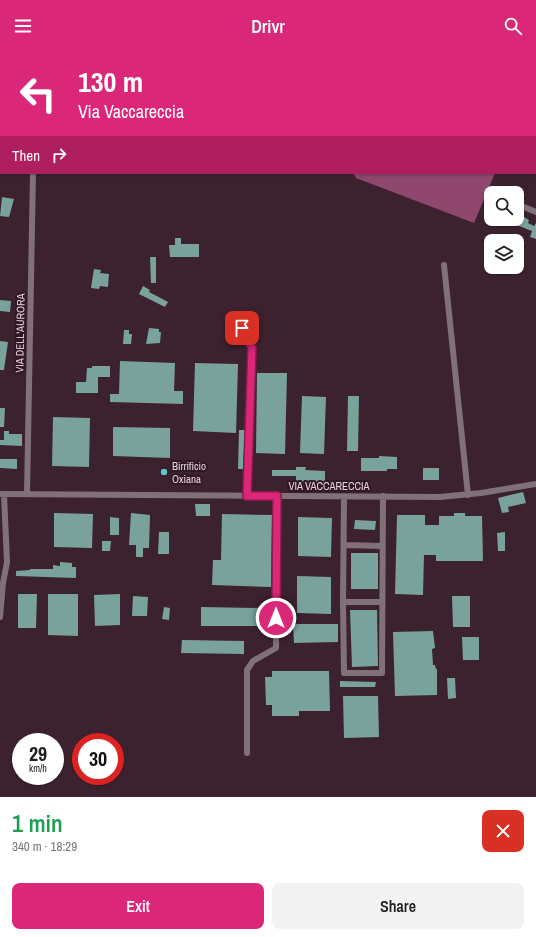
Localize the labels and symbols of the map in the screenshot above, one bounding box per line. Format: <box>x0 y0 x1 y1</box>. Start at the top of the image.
street label: VIA DELL'AURORA <box>12 292 28 373</box>
pin <box>225 311 259 345</box>
place label: Birrificio Oxiana <box>172 459 206 486</box>
marker: Birrificio Oxiana <box>159 467 169 477</box>
street label: VIA VACCARECCIA <box>288 479 370 493</box>
position arrow <box>255 597 297 639</box>
speed limit sign: 30 <box>72 733 124 785</box>

